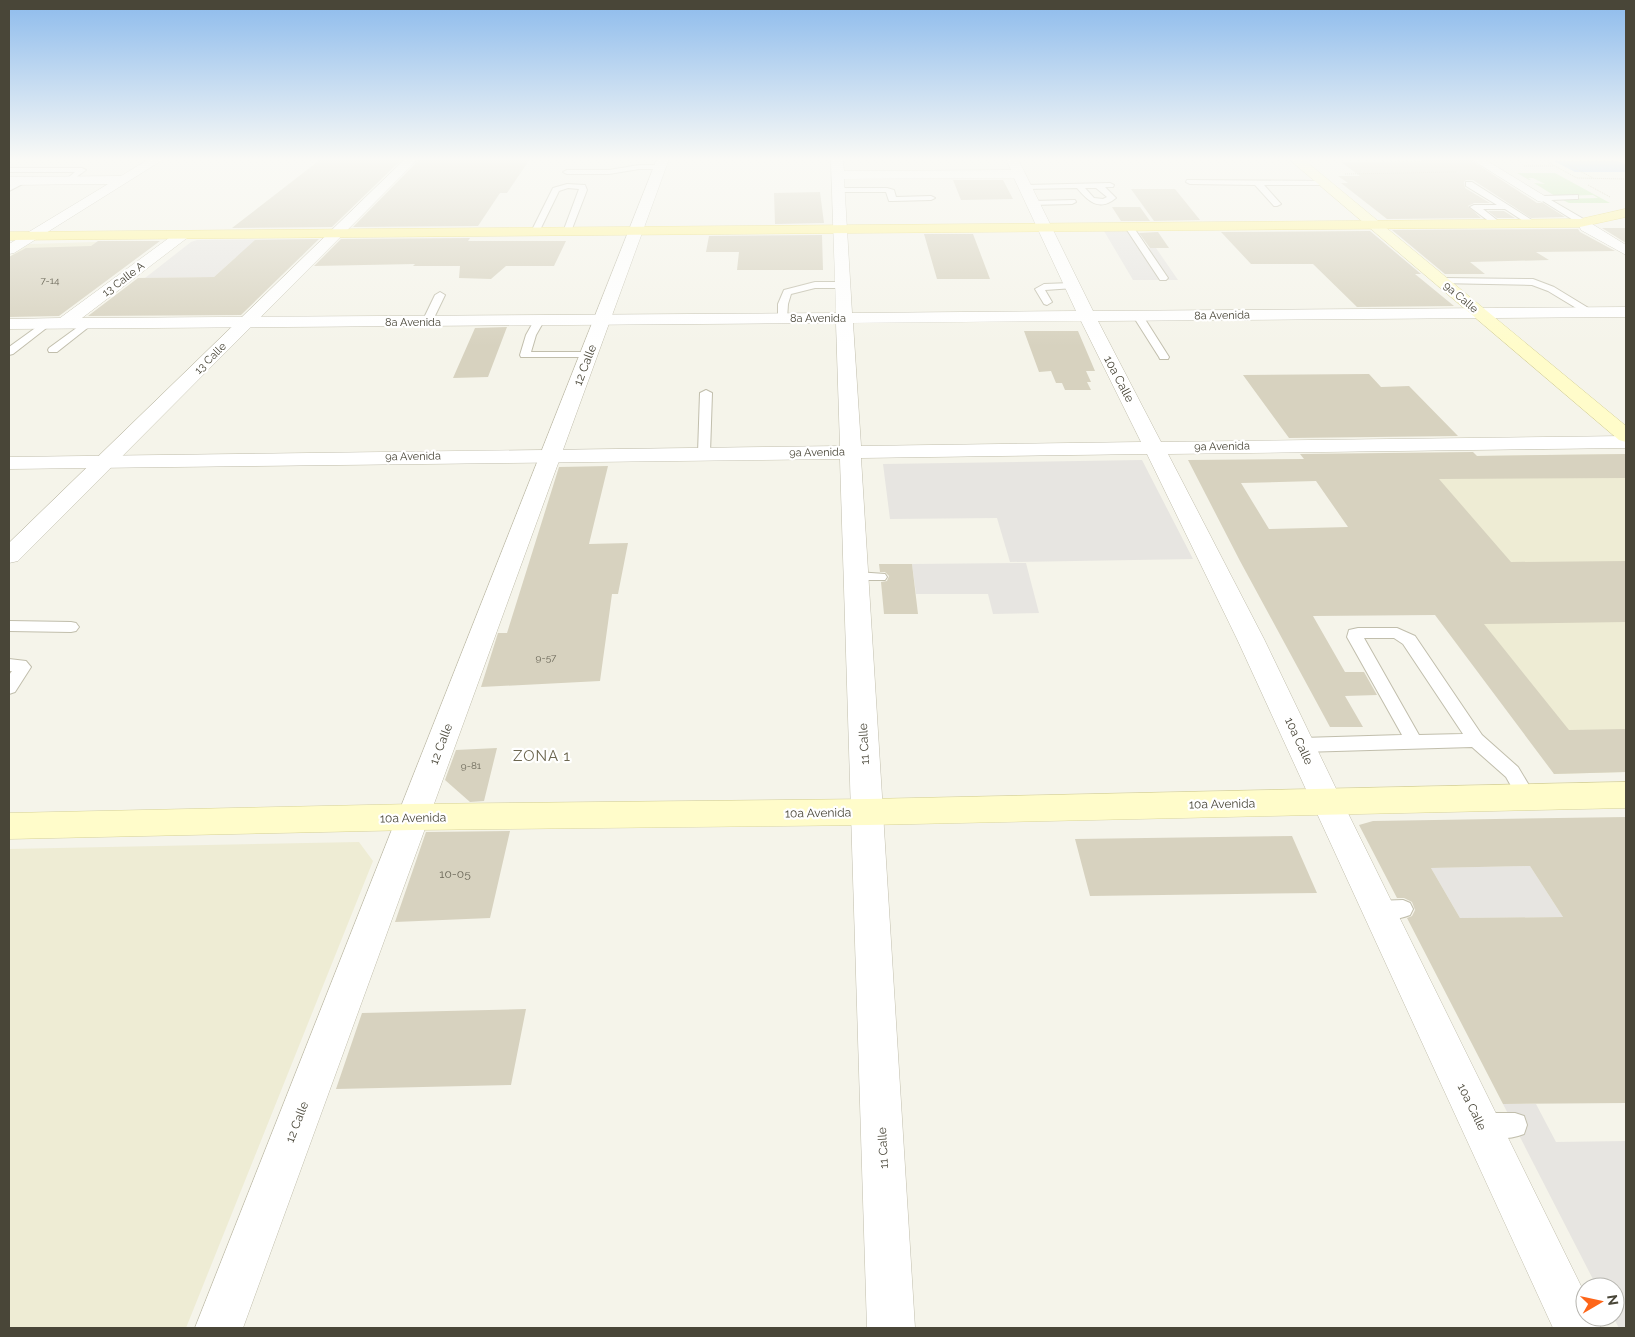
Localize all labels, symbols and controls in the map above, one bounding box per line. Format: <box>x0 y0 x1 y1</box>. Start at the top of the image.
street label: 13 Calle A <box>100 259 147 299</box>
house number: 7-14 <box>41 275 60 286</box>
street label: 9a Calle <box>1441 279 1481 316</box>
street label: 8a Avenida <box>1194 309 1250 322</box>
street label: 8a Avenida <box>790 312 846 325</box>
street label: 8a Avenida <box>385 316 441 329</box>
street label: 13 Calle <box>192 339 229 377</box>
street label: 12 Calle <box>571 343 599 387</box>
street label: 10a Calle <box>1101 353 1137 405</box>
street label: 9a Avenida <box>1194 440 1250 453</box>
street label: 9a Avenida <box>789 446 845 459</box>
street label: 9a Avenida <box>385 450 441 463</box>
house number: 9-57 <box>536 652 557 663</box>
street label: 10a Calle <box>1282 715 1316 767</box>
street label: 12 Calle <box>427 722 455 766</box>
street label: 11 Calle <box>856 723 872 765</box>
district label: ZONA 1 <box>513 747 571 765</box>
house number: 9-81 <box>461 760 482 771</box>
street label: 10a Avenida <box>1189 796 1255 812</box>
street label: 10a Avenida <box>785 805 851 821</box>
street label: 10a Avenida <box>380 810 446 826</box>
house number: 10-05 <box>439 867 471 881</box>
street label: 10a Calle <box>1455 1081 1489 1133</box>
street label: 12 Calle <box>283 1100 311 1144</box>
street label: 11 Calle <box>875 1127 891 1169</box>
north arrow <box>1575 1277 1625 1327</box>
text: N <box>1604 1293 1622 1306</box>

